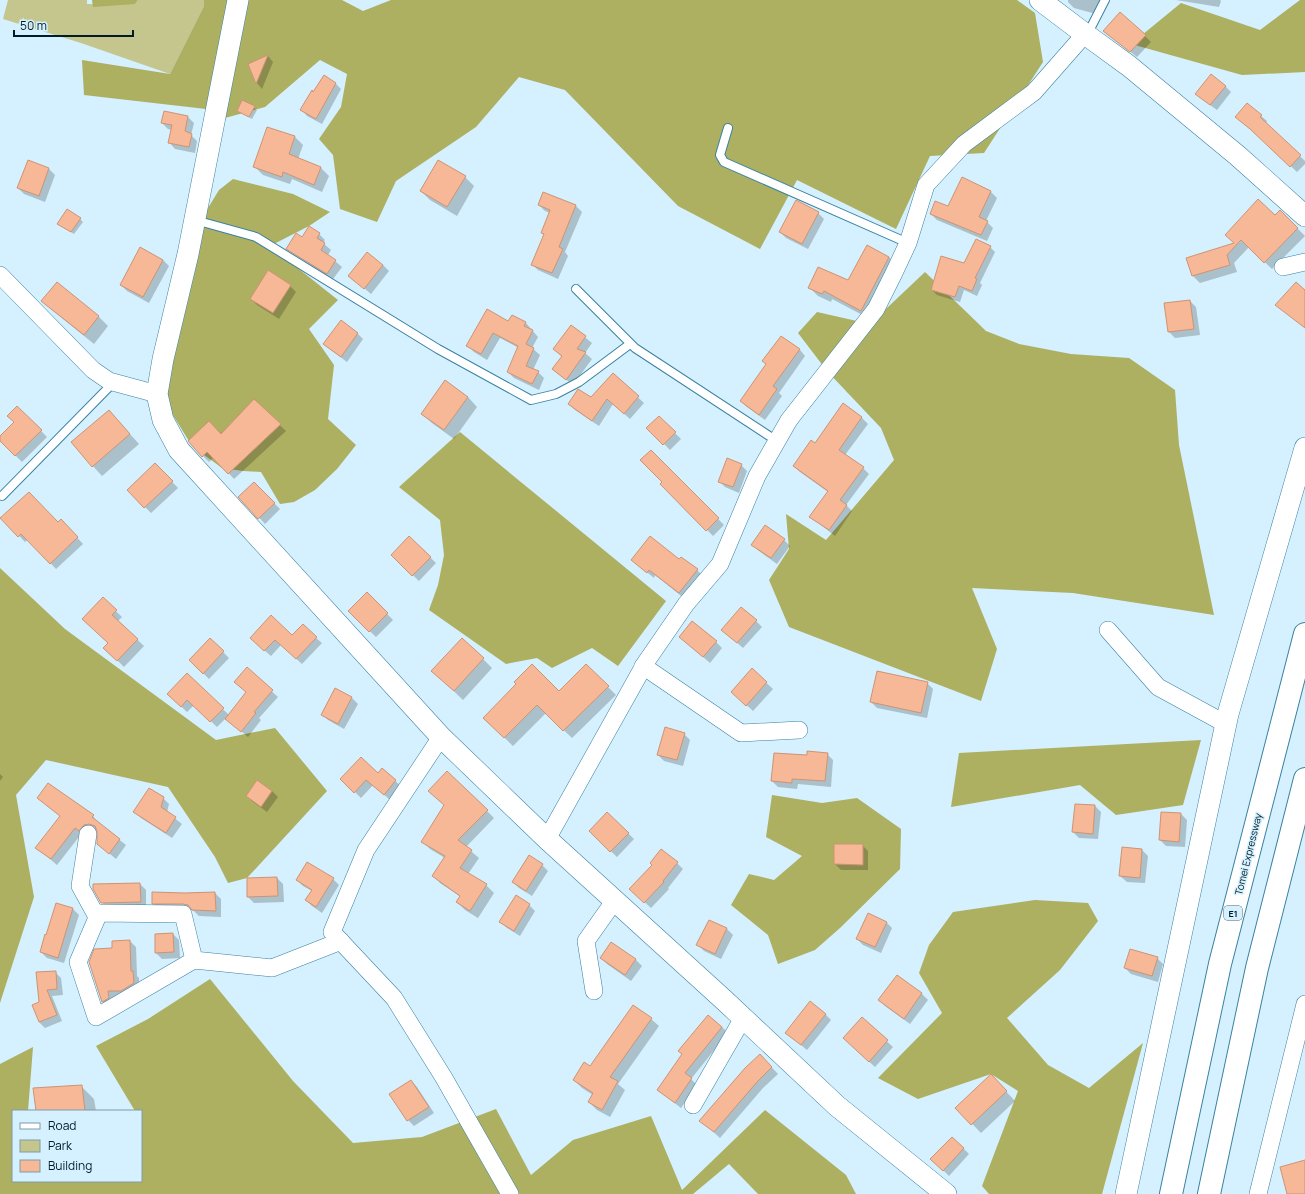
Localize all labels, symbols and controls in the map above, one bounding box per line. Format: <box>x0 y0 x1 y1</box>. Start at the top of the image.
scale bar <box>14 12 133 38</box>
text: 50 m <box>20 17 47 34</box>
street label: Tomei Expressway <box>1231 811 1265 897</box>
road number: E1 <box>1224 906 1242 920</box>
legend <box>12 1110 142 1182</box>
text: Road <box>48 1117 76 1134</box>
text: Park <box>48 1137 73 1154</box>
text: Building <box>48 1157 92 1174</box>

